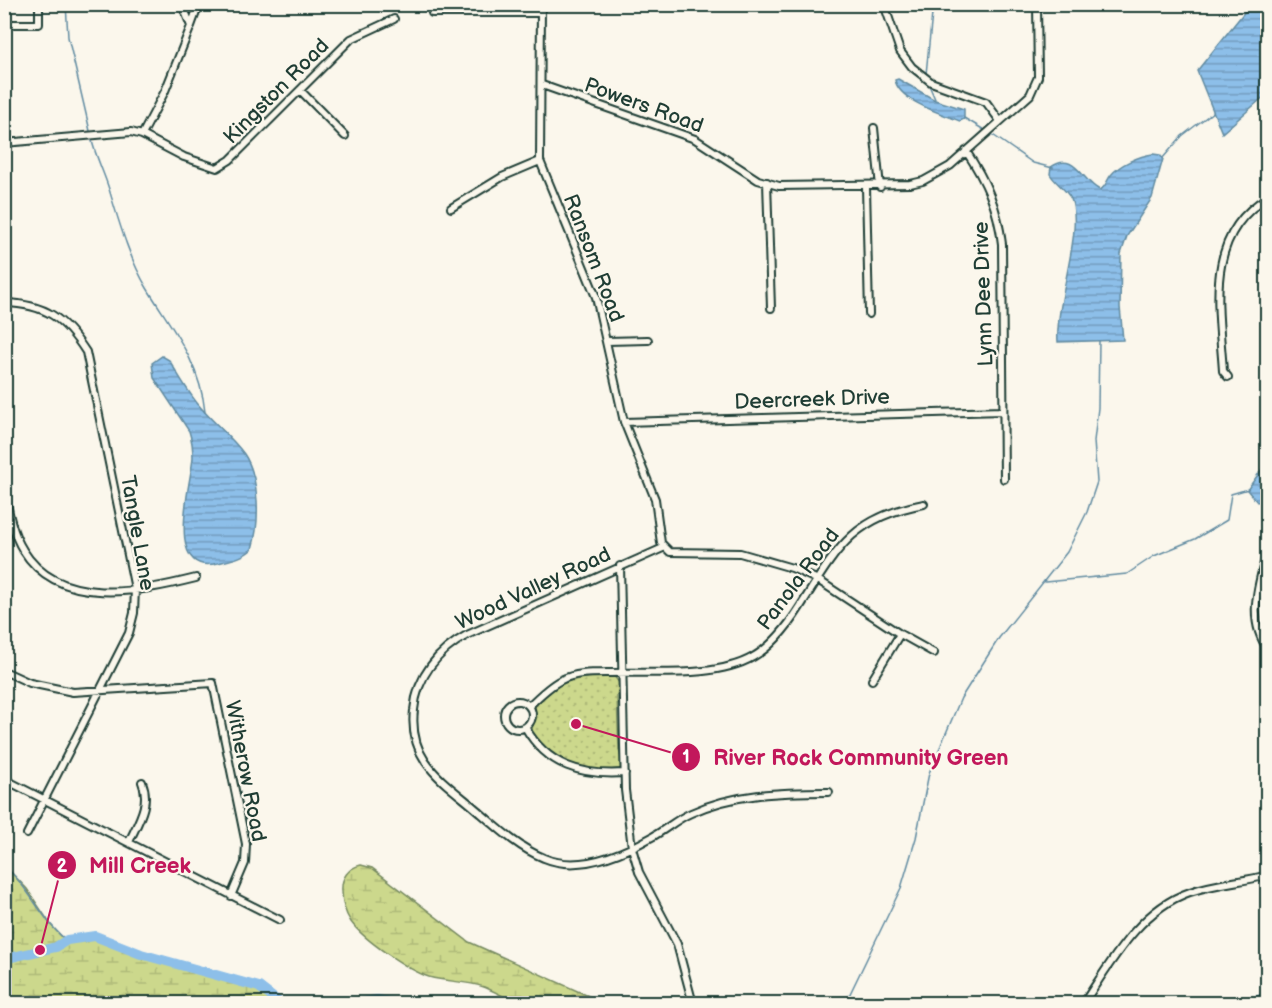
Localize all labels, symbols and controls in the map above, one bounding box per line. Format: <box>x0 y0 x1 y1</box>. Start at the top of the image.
street label: Kingston Road <box>218 33 334 149</box>
street label: Powers Road <box>581 72 707 139</box>
street label: Ransom Road <box>558 191 629 326</box>
street label: Lynn Dee Drive <box>968 221 999 367</box>
street label: Deercreek Drive <box>734 384 890 415</box>
street label: Tangle Lane <box>115 474 160 593</box>
street label: Panola Road <box>752 523 845 635</box>
street label: Wood Valley Road <box>452 542 615 635</box>
street label: Witherow Road <box>220 698 271 844</box>
callout: River Rock Community Green <box>671 737 1021 777</box>
text: River Rock Community Green <box>713 745 1009 772</box>
text: 1 <box>682 747 690 768</box>
callout: Mill Creek <box>47 845 203 885</box>
text: Mill Creek <box>89 853 191 880</box>
text: 2 <box>57 856 68 877</box>

